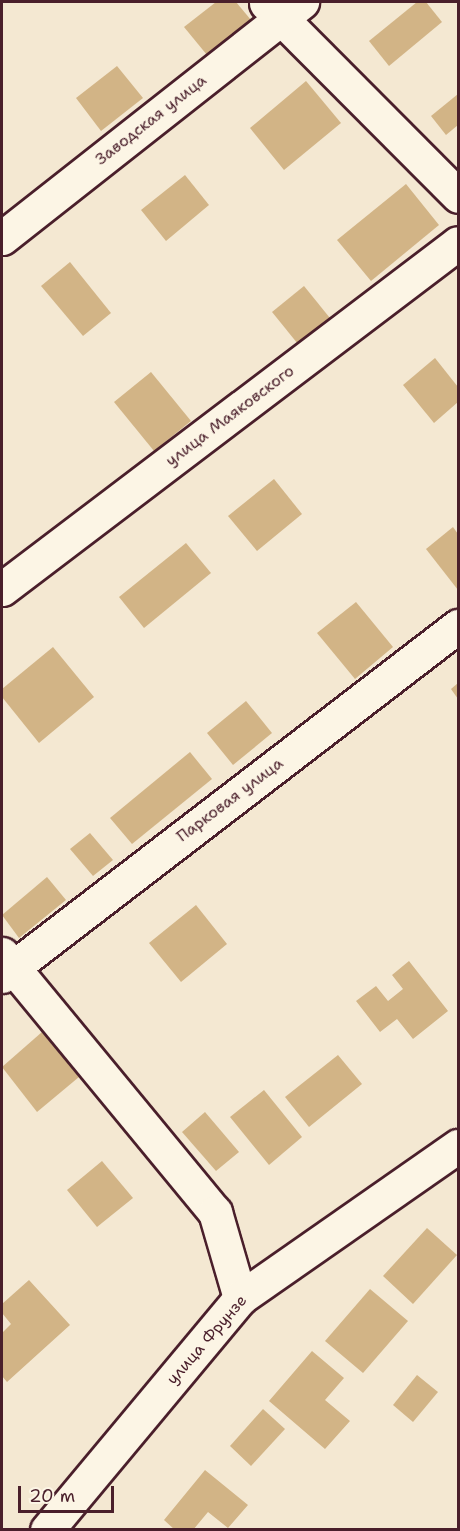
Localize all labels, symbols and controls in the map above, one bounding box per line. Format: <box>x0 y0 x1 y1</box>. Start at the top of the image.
street label: Заводская улица <box>92 71 210 169</box>
street label: улица Маяковского <box>162 361 298 471</box>
street label: Парковая улица <box>173 754 287 846</box>
street label: улица Фрунзе <box>163 1291 251 1389</box>
scale bar <box>21 1474 117 1512</box>
text: 20 m <box>29 1484 75 1508</box>

